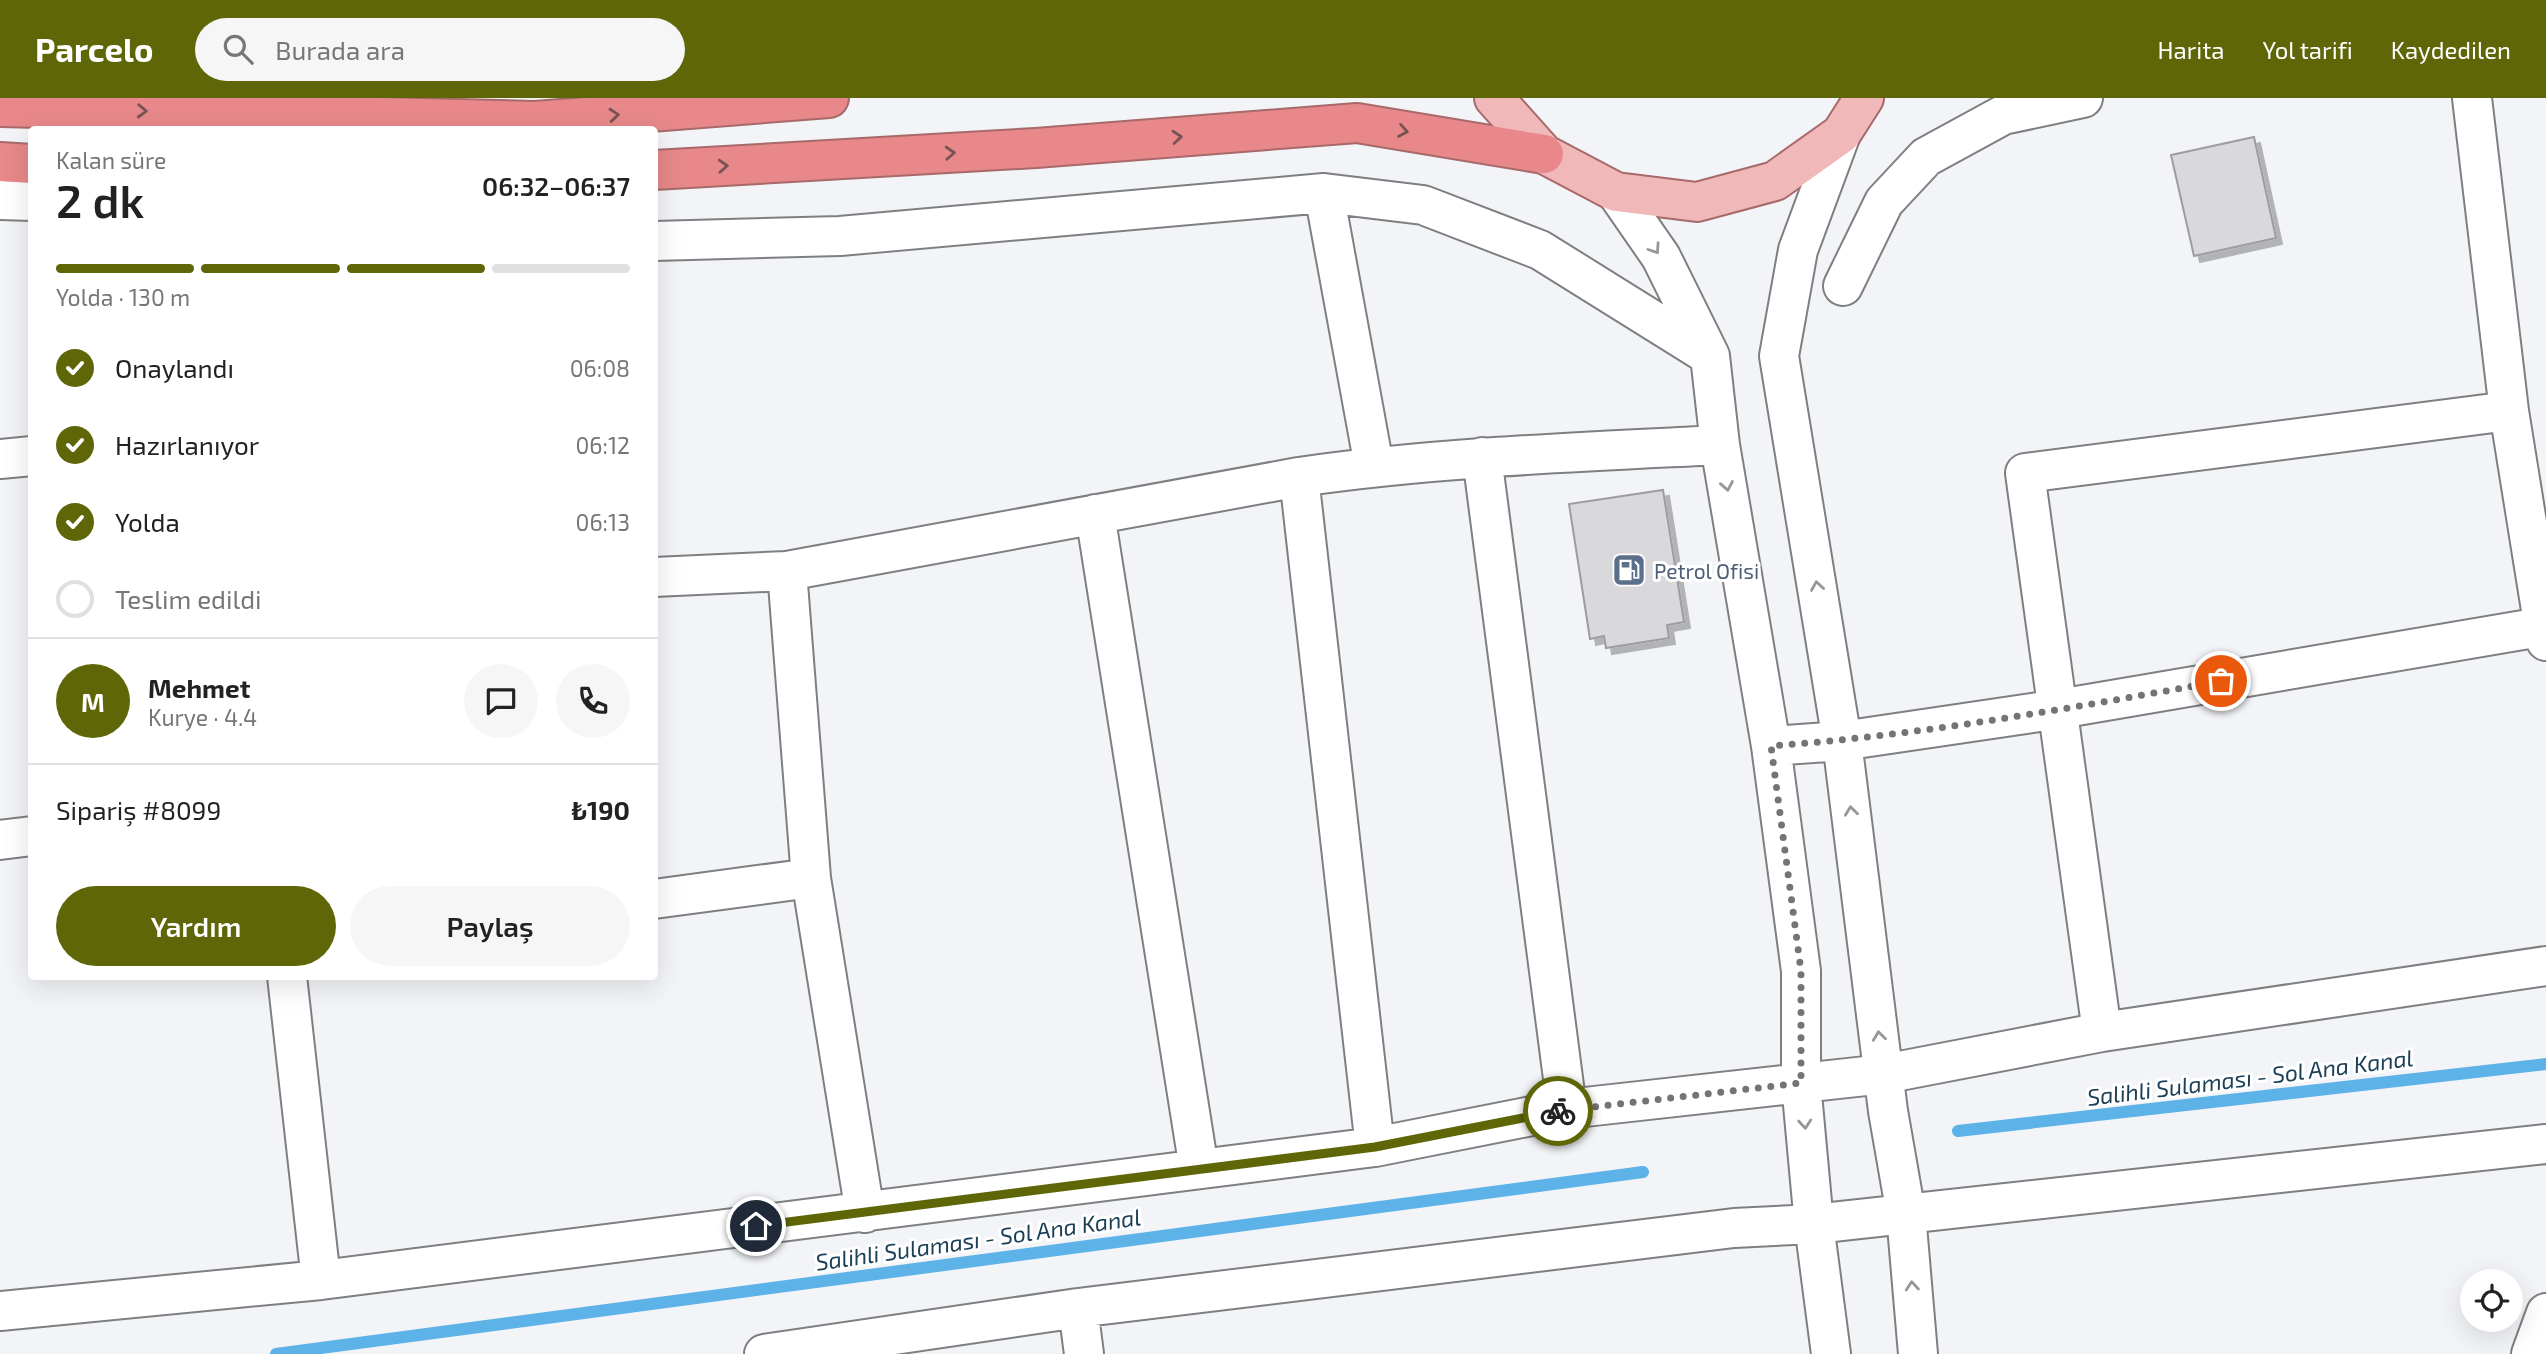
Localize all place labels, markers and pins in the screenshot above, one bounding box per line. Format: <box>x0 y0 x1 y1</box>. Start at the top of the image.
fuel station icon: Petrol Ofisi <box>1610 551 1648 589</box>
place label: Petrol Ofisi <box>1654 558 1759 583</box>
pin <box>2191 651 2251 711</box>
pin <box>726 1196 786 1256</box>

